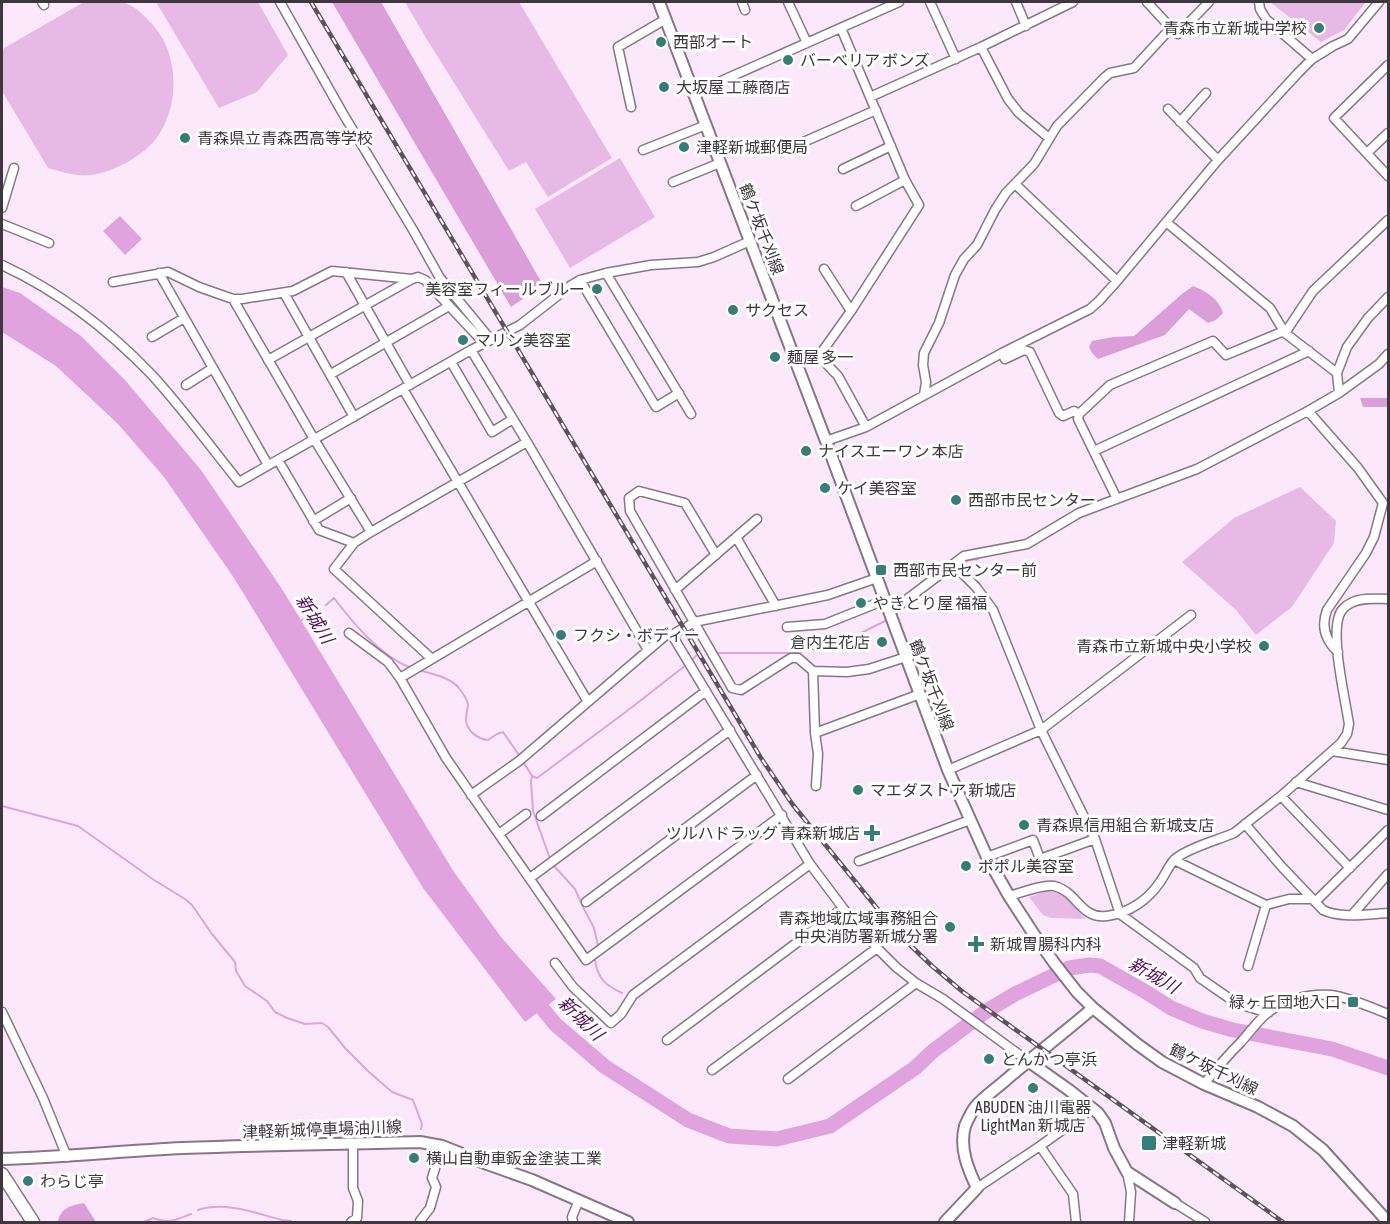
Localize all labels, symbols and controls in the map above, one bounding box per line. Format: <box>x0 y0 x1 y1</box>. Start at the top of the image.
place label: 青森市立新城中学校 <box>1163 19 1307 37</box>
marker: 青森市立新城中学校 <box>1312 21 1326 35</box>
place label: 西部オート <box>673 33 753 51</box>
marker: 西部オート <box>654 35 668 49</box>
place label: バーべリア ボンズ <box>800 51 930 69</box>
marker: バーべリア ボンズ <box>781 53 795 67</box>
place label: 大坂屋 工藤商店 <box>676 78 790 96</box>
marker: 大坂屋 工藤商店 <box>657 80 671 94</box>
place label: 青森県立青森西高等学校 <box>197 129 373 147</box>
marker: 青森県立青森西高等学校 <box>178 131 192 145</box>
place label: 津軽新城郵便局 <box>696 138 808 156</box>
marker: 津軽新城郵便局 <box>677 140 691 154</box>
street label: 鶴ケ坂千刈線 <box>736 181 788 277</box>
place label: 美容室フィールブルー <box>425 280 585 298</box>
marker: 美容室フィールブルー <box>590 282 604 296</box>
place label: サクセス <box>745 301 809 319</box>
marker: サクセス <box>726 303 740 317</box>
place label: マリン美容室 <box>475 331 571 349</box>
marker: マリン美容室 <box>456 333 470 347</box>
place label: 麺屋 多一 <box>787 348 853 366</box>
marker: 麺屋 多一 <box>768 350 782 364</box>
place label: ナイスエーワン 本店 <box>818 442 964 460</box>
marker: ナイスエーワン 本店 <box>799 444 813 458</box>
place label: ケイ美容室 <box>837 479 917 497</box>
marker: ケイ美容室 <box>818 481 832 495</box>
place label: 西部市民センター <box>968 491 1096 509</box>
marker: 西部市民センター <box>949 493 963 507</box>
place label: 西部市民センター前 <box>893 561 1037 579</box>
marker: 西部市民センター前 <box>874 563 888 577</box>
water label: 新城川 <box>292 591 339 649</box>
place label: やきとり屋 福福 <box>873 594 987 612</box>
marker: やきとり屋 福福 <box>854 596 868 610</box>
place label: フクシ・ボディー <box>573 626 700 644</box>
marker: フクシ・ボディー <box>554 628 568 642</box>
place label: 倉内生花店 <box>790 633 870 651</box>
marker: 倉内生花店 <box>875 635 889 649</box>
street label: 鶴ケ坂千刈線 <box>906 637 958 733</box>
place label: 青森市立新城中央小学校 <box>1076 637 1252 655</box>
marker: 青森市立新城中央小学校 <box>1257 639 1271 653</box>
place label: マエダストア 新城店 <box>870 781 1016 799</box>
marker: マエダストア 新城店 <box>851 783 865 797</box>
place label: 青森県信用組合 新城支店 <box>1036 816 1214 834</box>
marker: 青森県信用組合 新城支店 <box>1017 818 1031 832</box>
place label: ツルハドラッグ 青森新城店 <box>666 824 860 842</box>
marker: ツルハドラッグ 青森新城店 <box>865 826 879 840</box>
place label: ポポル美容室 <box>978 857 1074 875</box>
marker: ポポル美容室 <box>959 859 973 873</box>
place label: 青森地域広域事務組合 中央消防署新城分署 <box>778 909 938 945</box>
marker: 青森地域広域事務組合 中央消防署新城分署 <box>943 920 957 934</box>
marker: 新城胃腸科内科 <box>967 935 985 953</box>
place label: 新城胃腸科内科 <box>990 935 1102 953</box>
water label: 新城川 <box>1125 952 1184 999</box>
water label: 新城川 <box>554 992 609 1046</box>
place label: 緑ヶ丘団地入口 <box>1229 993 1341 1011</box>
marker: 緑ヶ丘団地入口 <box>1346 995 1360 1009</box>
street label: 鶴ケ坂千刈線 <box>1167 1040 1261 1098</box>
place label: とんかつ亭浜 <box>1001 1050 1097 1068</box>
marker: とんかつ亭浜 <box>982 1052 996 1066</box>
marker: ABUDEN 油川電器 LightMan 新城店 <box>1026 1081 1040 1095</box>
place label: ABUDEN 油川電器 LightMan 新城店 <box>975 1098 1091 1135</box>
street label: 津軽新城停車場油川線 <box>242 1117 402 1141</box>
marker: 津軽新城 <box>1140 1134 1158 1152</box>
place label: 津軽新城 <box>1162 1134 1226 1152</box>
place label: 横山自動車鈑金塗装工業 <box>426 1149 602 1167</box>
marker: 横山自動車鈑金塗装工業 <box>407 1151 421 1165</box>
place label: わらじ亭 <box>40 1172 104 1190</box>
marker: わらじ亭 <box>21 1174 35 1188</box>

